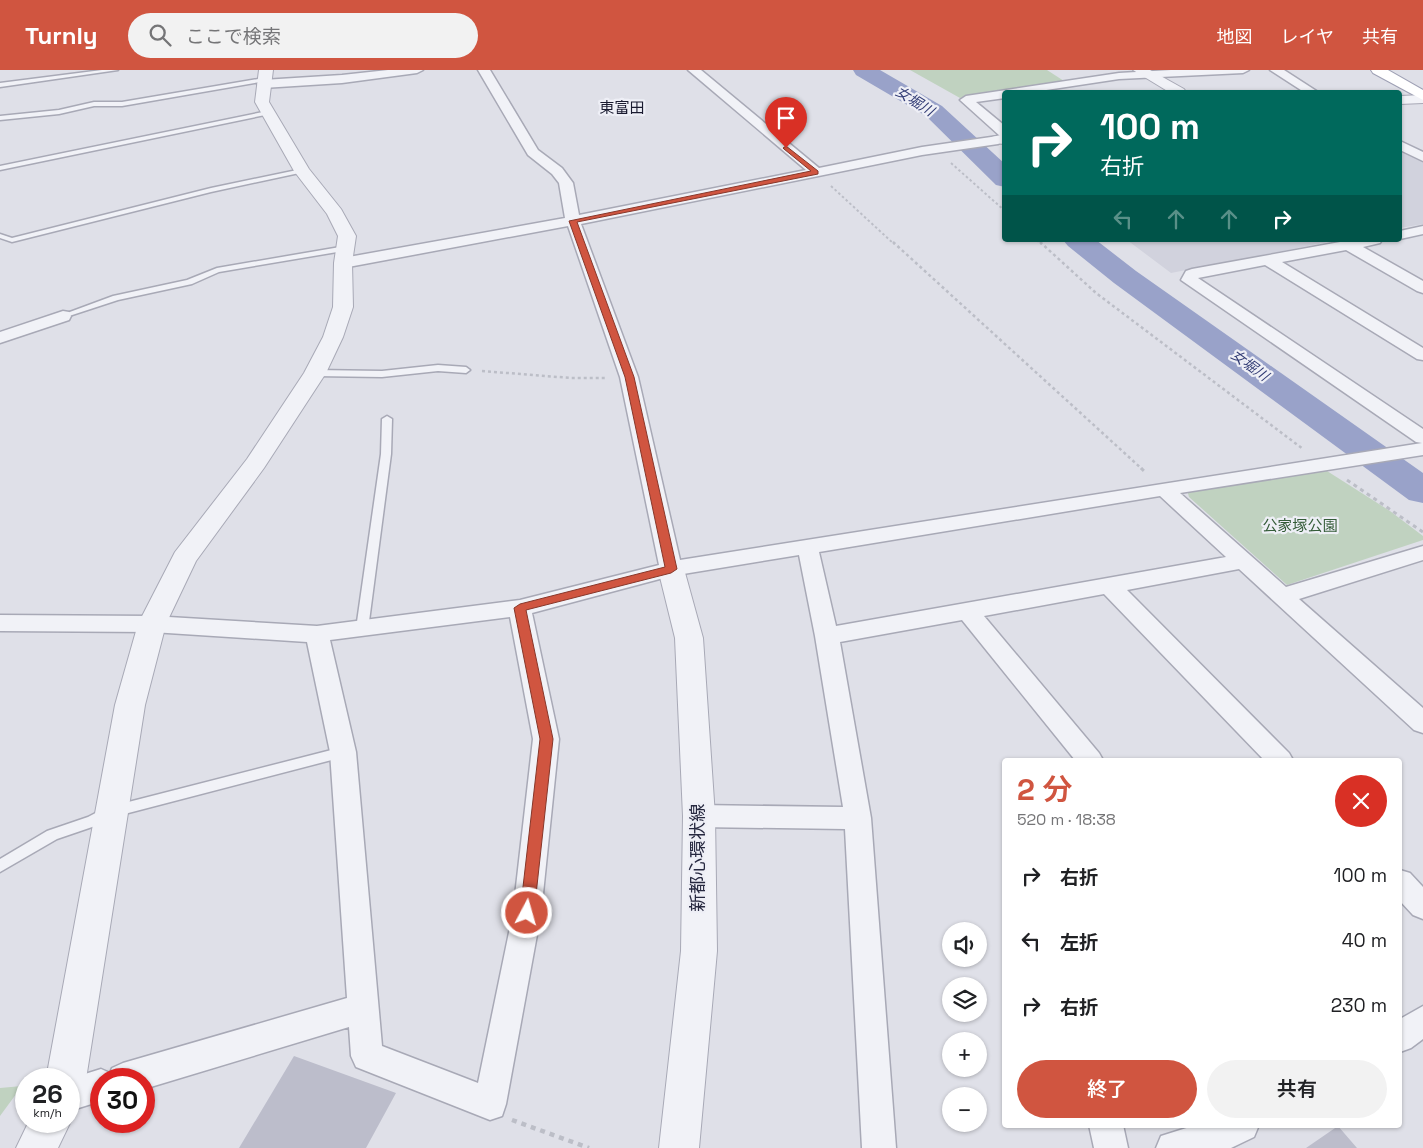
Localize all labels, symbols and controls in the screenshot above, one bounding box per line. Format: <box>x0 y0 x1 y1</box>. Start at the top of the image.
search box <box>128 13 478 58</box>
text: Turnly <box>25 20 98 51</box>
icon: search <box>146 21 174 49</box>
text: ここで検索 <box>186 24 281 49</box>
text: 地図 <box>1217 25 1253 48</box>
text: レイヤ <box>1281 25 1334 48</box>
text: 共有 <box>1362 25 1398 48</box>
water label: 女堀川 <box>892 82 939 121</box>
pin <box>765 97 807 148</box>
district label: 東富田 <box>599 98 645 117</box>
icon: arrive <box>772 104 800 132</box>
text: 100 m <box>1100 105 1200 149</box>
icon: right <box>1017 110 1082 175</box>
text: 右折 <box>1100 152 1144 180</box>
icon: left <box>1109 205 1137 233</box>
icon: ahead <box>1162 205 1190 233</box>
icon: ahead <box>1215 205 1243 233</box>
icon: right <box>1268 205 1296 233</box>
water label: 女堀川 <box>1228 345 1274 386</box>
park label: 公家塚公園 <box>1262 516 1338 535</box>
text: 2 分 <box>1017 770 1072 809</box>
button: close <box>1335 775 1387 827</box>
street label: 新都心環状線 <box>686 804 709 912</box>
text: 520 m · 18:38 <box>1017 809 1116 830</box>
icon: right <box>1017 862 1045 890</box>
text: 100 m <box>1333 863 1387 888</box>
text: 右折 <box>1060 865 1098 890</box>
position arrow <box>500 886 552 938</box>
map controls <box>942 922 987 1132</box>
button: sound <box>942 922 987 967</box>
icon: left <box>1017 927 1045 955</box>
text: 40 m <box>1342 928 1387 953</box>
text: 左折 <box>1060 930 1098 955</box>
button: layers <box>942 977 987 1022</box>
icon: right <box>1017 992 1045 1020</box>
text: 230 m <box>1331 993 1387 1018</box>
text: 右折 <box>1060 995 1098 1020</box>
button: + <box>942 1032 987 1077</box>
button: 終了 <box>1017 1060 1197 1118</box>
button: 共有 <box>1207 1060 1387 1118</box>
speed limit sign: 30 <box>90 1068 155 1133</box>
text: 26 <box>32 1078 63 1110</box>
button: − <box>942 1087 987 1132</box>
text: km/h <box>33 1105 62 1121</box>

